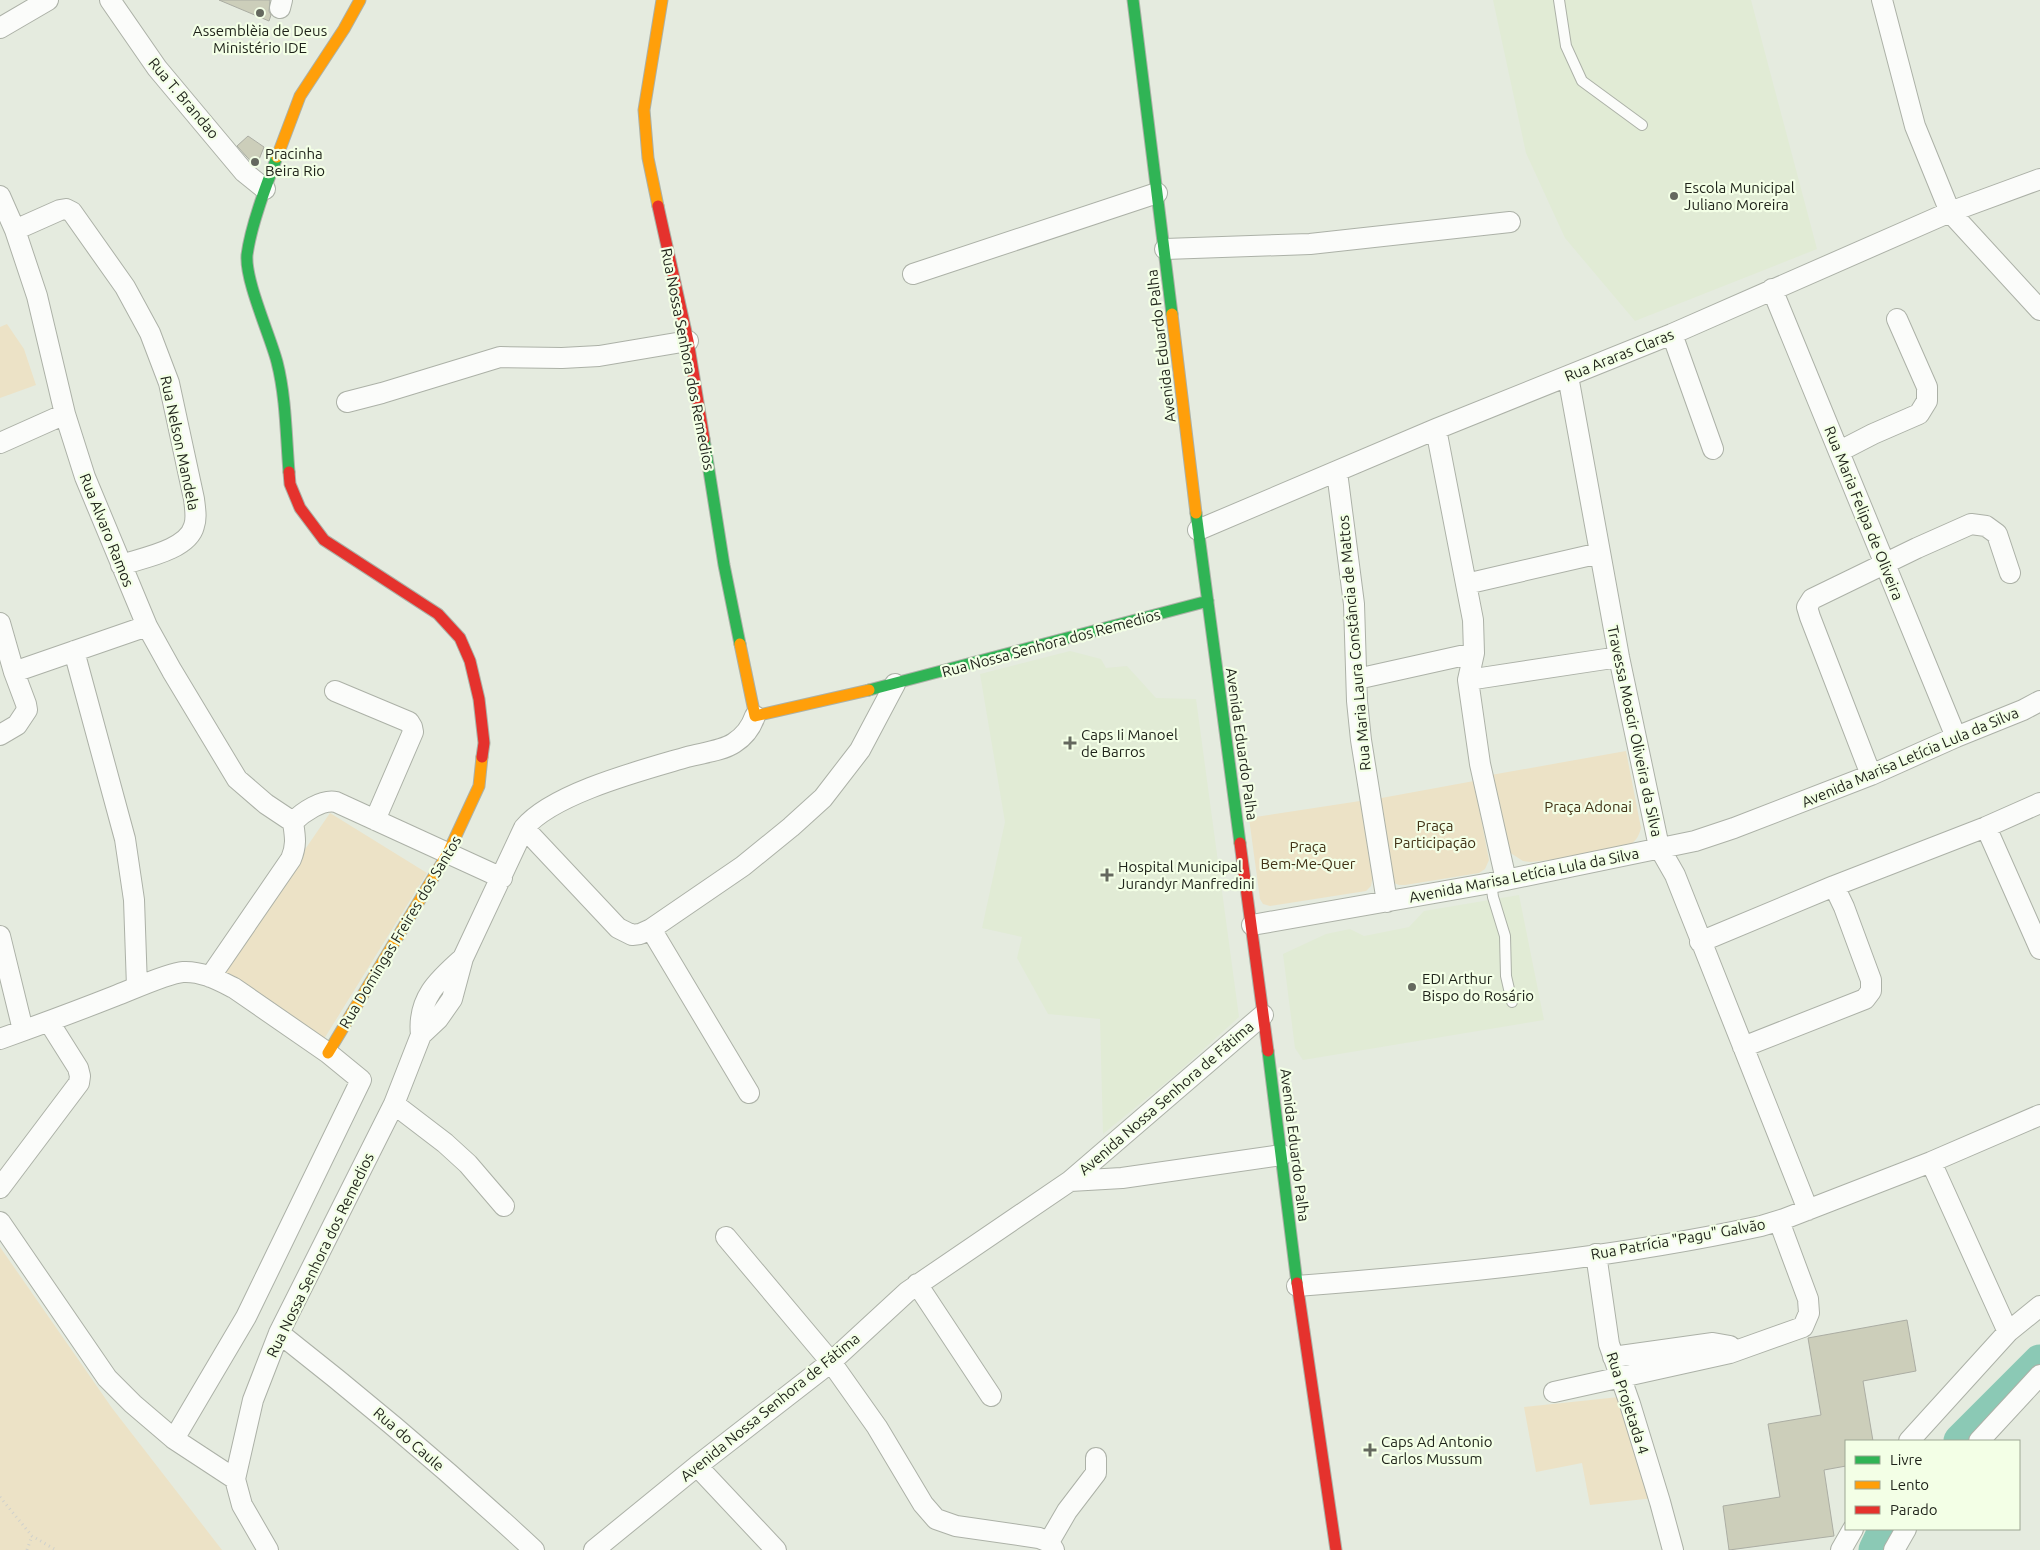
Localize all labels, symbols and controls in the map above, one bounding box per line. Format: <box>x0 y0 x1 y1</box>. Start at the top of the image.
marker: Assemblèia de Deus Ministério IDE <box>254 7 266 19</box>
place label: Assemblèia de Deus Ministério IDE <box>193 22 327 56</box>
street label: Rua T. Brandao <box>145 54 223 142</box>
place label: Pracinha Beira Rio <box>265 145 325 179</box>
marker: Pracinha Beira Rio <box>249 156 261 168</box>
place label: Escola Municipal Juliano Moreira <box>1684 179 1795 213</box>
marker: Escola Municipal Juliano Moreira <box>1668 190 1680 202</box>
street label: Rua Nossa Senhora dos Remedios <box>658 247 718 471</box>
street label: Avenida Eduardo Palha <box>1143 269 1179 423</box>
street label: Rua Araras Claras <box>1562 325 1676 385</box>
street label: Rua Nelson Mandela <box>157 374 203 512</box>
street label: Rua Maria Felipa de Oliveira <box>1821 423 1907 603</box>
street label: Rua Alvaro Ramos <box>76 471 138 589</box>
street label: Rua Maria Laura Constância de Mattos <box>1334 515 1374 771</box>
street label: Rua Nossa Senhora dos Remedios <box>940 606 1162 680</box>
street label: Travessa Moacir Oliveira da Silva <box>1604 624 1666 838</box>
street label: Avenida Eduardo Palha <box>1223 667 1261 821</box>
street label: Avenida Marisa Letícia Lula da Silva <box>1799 703 2021 811</box>
place label: Caps Ii Manoel de Barros <box>1081 726 1178 760</box>
marker: Caps Ii Manoel de Barros <box>1063 736 1077 750</box>
park label: Praça Adonai <box>1544 798 1632 815</box>
park label: Praça Participação <box>1394 817 1476 851</box>
street label: Rua Domingas Freires dos Santos <box>336 833 464 1031</box>
park label: Praça Bem-Me-Quer <box>1261 838 1356 872</box>
street label: Avenida Marisa Letícia Lula da Silva <box>1408 844 1640 906</box>
place label: Hospital Municipal Jurandyr Manfredini <box>1118 858 1255 892</box>
marker: Hospital Municipal Jurandyr Manfredini <box>1100 868 1114 882</box>
place label: EDI Arthur Bispo do Rosário <box>1422 970 1534 1004</box>
marker: EDI Arthur Bispo do Rosário <box>1406 981 1418 993</box>
street label: Avenida Nossa Senhora de Fátima <box>1075 1018 1257 1178</box>
street label: Avenida Eduardo Palha <box>1277 1068 1313 1222</box>
street label: Rua Nossa Senhora dos Remedios <box>263 1150 377 1360</box>
street label: Rua Patrícia "Pagu" Galvão <box>1589 1215 1767 1263</box>
street label: Avenida Nossa Senhora de Fátima <box>677 1329 863 1485</box>
street label: Rua Projetada 4 <box>1603 1350 1653 1456</box>
street label: Rua do Caule <box>370 1404 448 1474</box>
place label: Caps Ad Antonio Carlos Mussum <box>1381 1433 1493 1467</box>
legend <box>1845 1440 2020 1530</box>
marker: Caps Ad Antonio Carlos Mussum <box>1363 1443 1377 1457</box>
text: Livre <box>1890 1451 1923 1468</box>
text: Lento <box>1890 1476 1929 1493</box>
text: Parado <box>1890 1501 1937 1518</box>

